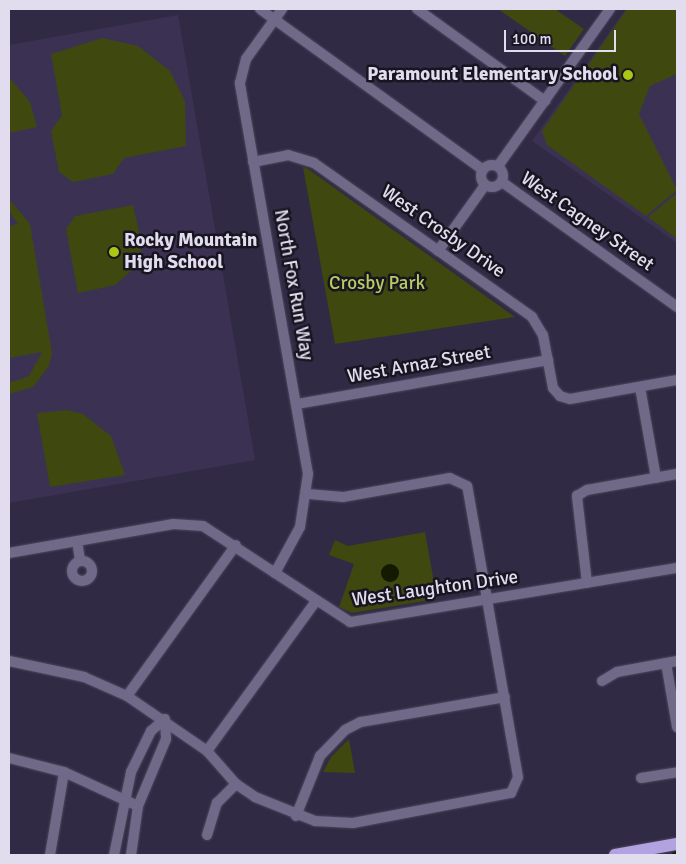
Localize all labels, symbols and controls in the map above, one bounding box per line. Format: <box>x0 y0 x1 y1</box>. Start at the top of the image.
scale bar <box>506 20 618 52</box>
text: 100 m <box>512 30 552 48</box>
place label: Paramount Elementary School <box>367 64 618 86</box>
marker: Paramount Elementary School <box>622 69 634 81</box>
street label: West Cagney Street <box>516 168 658 276</box>
street label: West Crosby Drive <box>377 181 509 283</box>
street label: North Fox Run Way <box>269 208 317 362</box>
place label: Rocky Mountain High School <box>124 230 257 274</box>
marker: Rocky Mountain High School <box>108 246 120 258</box>
park label: Crosby Park <box>329 273 425 295</box>
street label: West Arnaz Street <box>346 341 492 389</box>
street label: West Laughton Drive <box>350 566 520 612</box>

